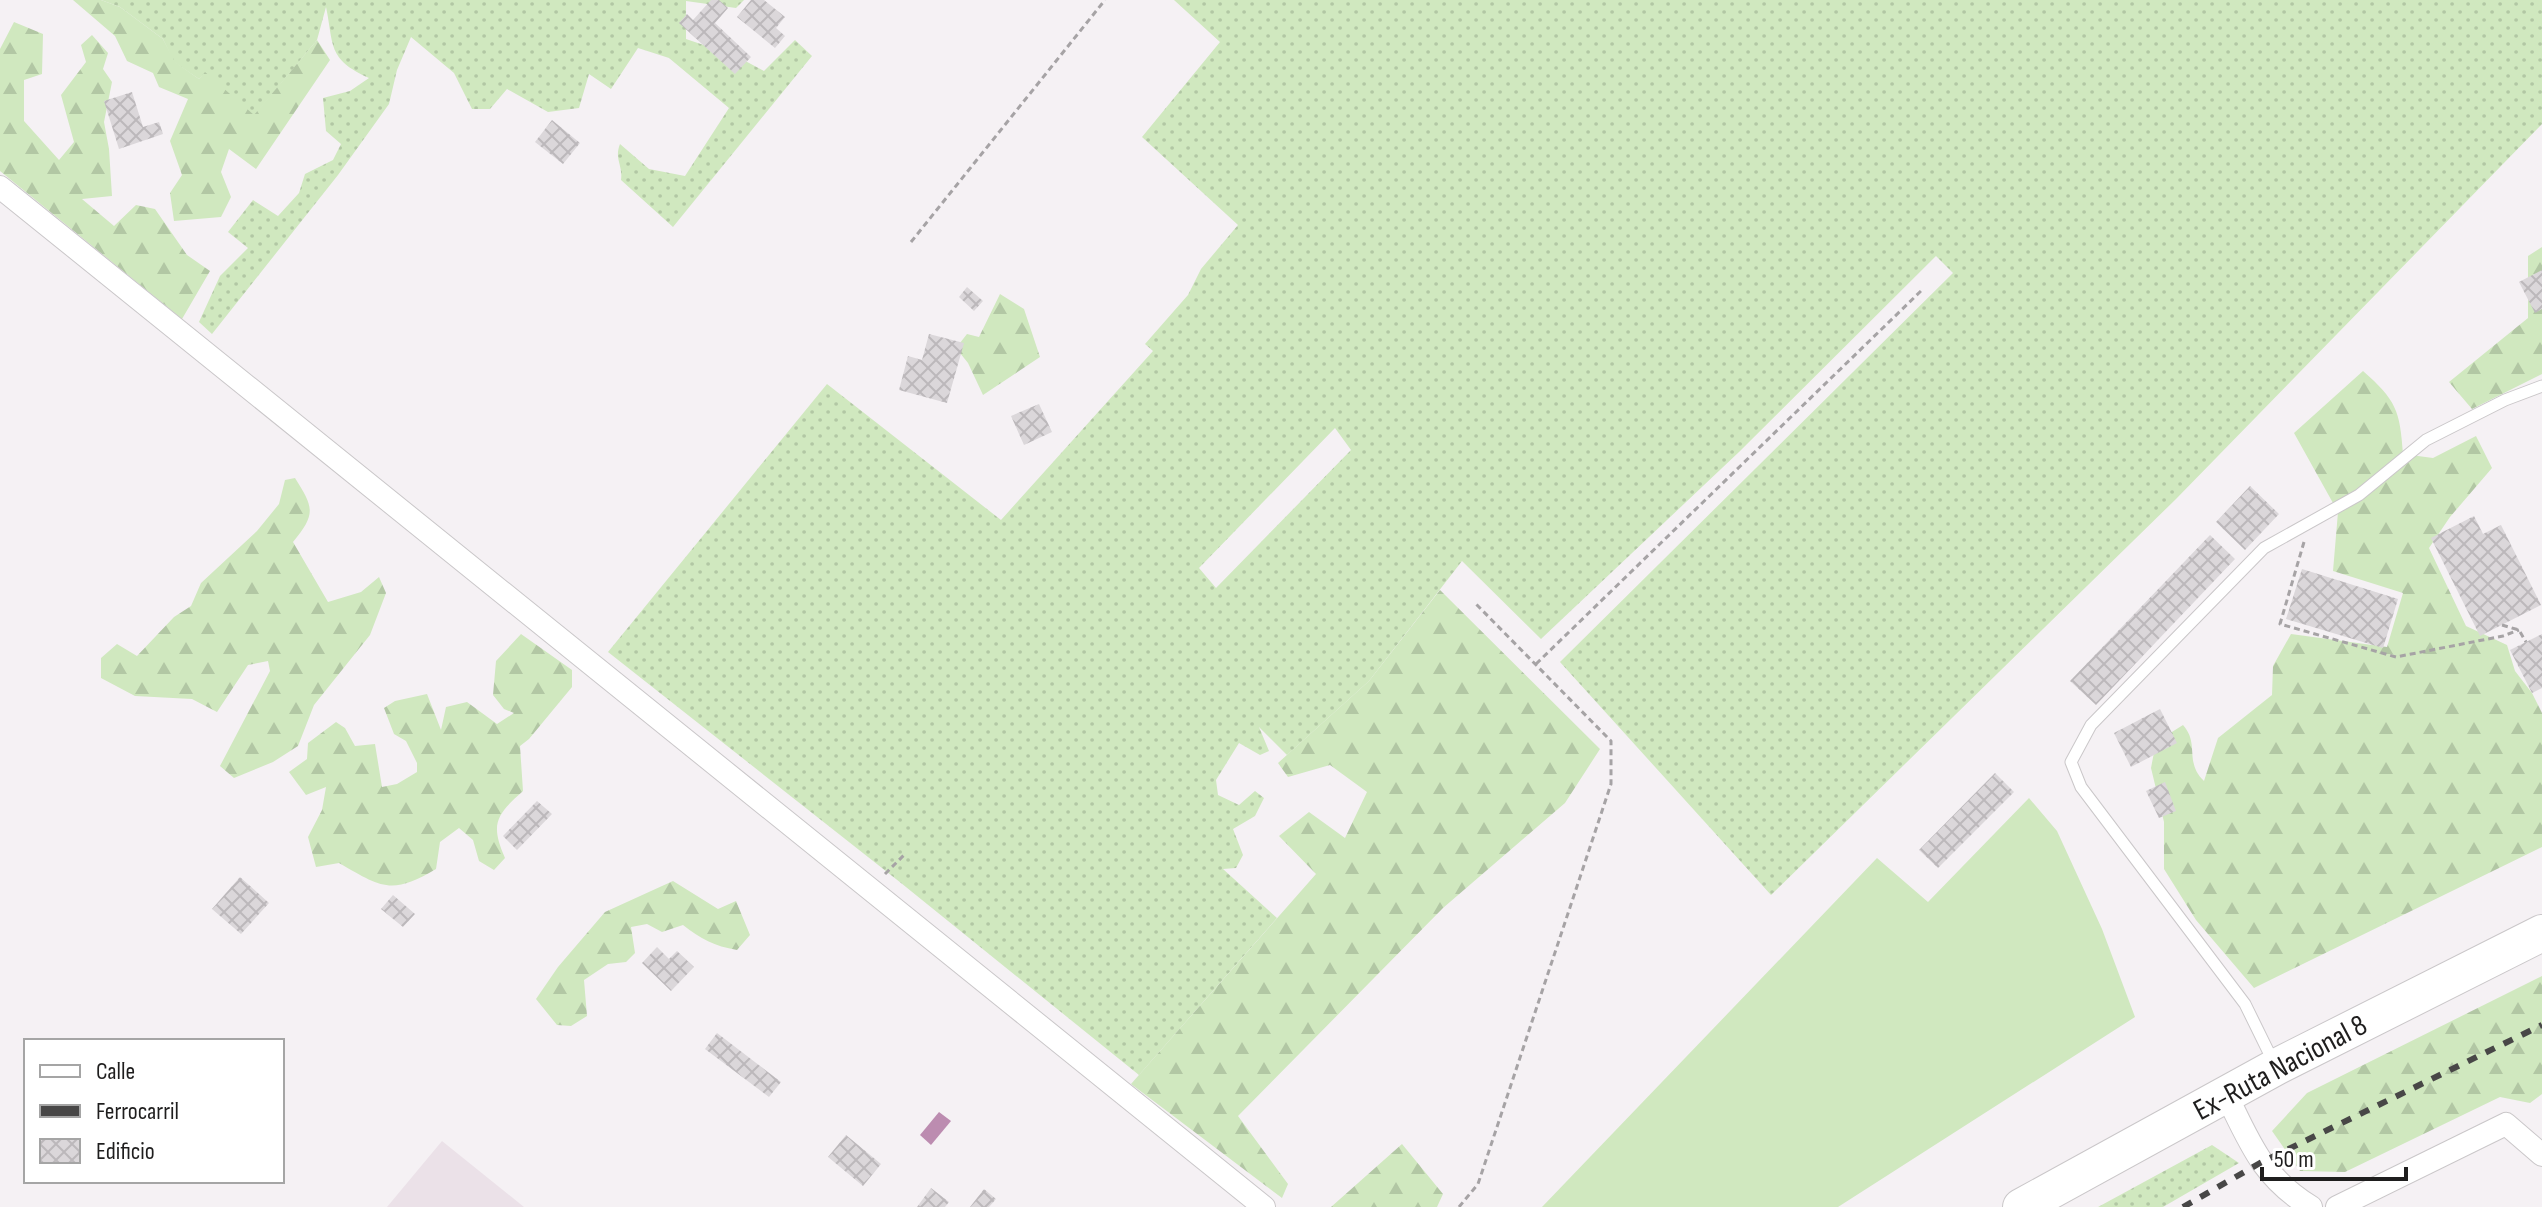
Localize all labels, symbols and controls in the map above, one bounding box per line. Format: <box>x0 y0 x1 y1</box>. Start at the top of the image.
street label: Ex-Ruta Nacional 8 <box>2188 1007 2373 1129</box>
legend <box>24 1039 284 1183</box>
text: Calle <box>96 1057 135 1086</box>
text: Ferrocarril <box>96 1097 179 1126</box>
scale bar <box>2262 1131 2406 1181</box>
text: Edificio <box>96 1137 155 1166</box>
text: 50 m <box>2274 1145 2314 1174</box>

